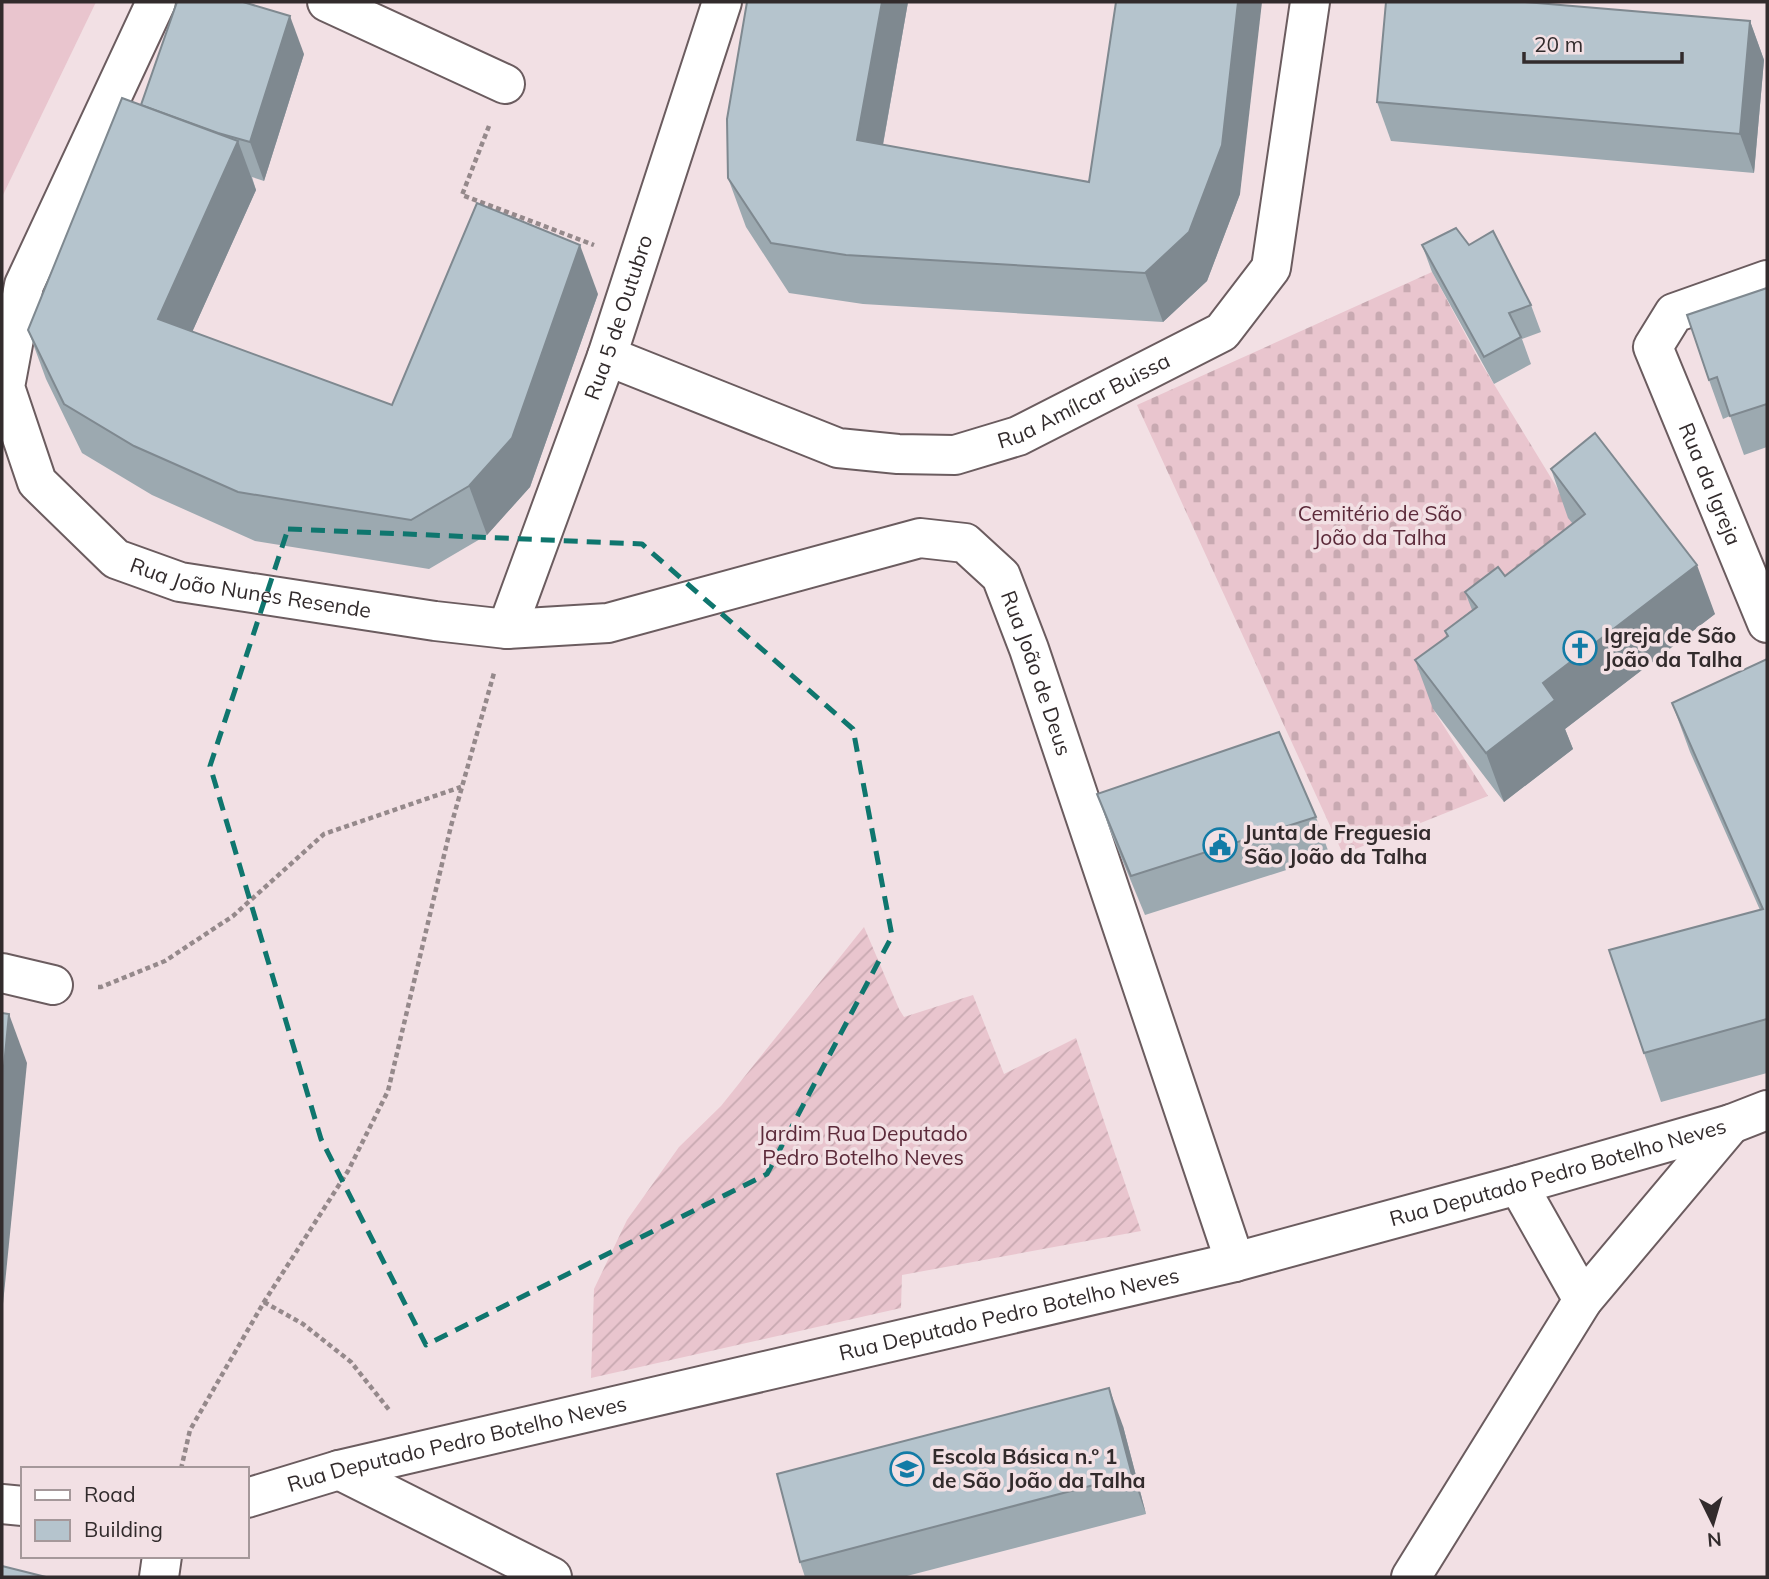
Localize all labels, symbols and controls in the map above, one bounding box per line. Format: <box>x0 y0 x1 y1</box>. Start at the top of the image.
scale bar <box>1524 21 1682 65</box>
text: 20 m <box>1534 31 1583 57</box>
street label: Rua 5 de Outubro <box>578 231 657 403</box>
street label: Rua Amílcar Buissa <box>994 347 1174 453</box>
street label: Rua da Igreja <box>1674 419 1747 549</box>
park label: Cemitério de São João da Talha <box>1298 500 1462 550</box>
street label: Rua João Nunes Resende <box>127 551 373 623</box>
street label: Rua João de Deus <box>996 587 1078 759</box>
place label: Igreja de São João da Talha <box>1604 622 1743 672</box>
church icon: Igreja de São João da Talha <box>1561 629 1599 667</box>
place label: Junta de Freguesia São João da Talha <box>1244 819 1431 869</box>
public building icon: Junta de Freguesia São João da Talha <box>1201 826 1239 864</box>
street label: Rua Deputado Pedro Botelho Neves <box>1386 1112 1729 1231</box>
park label: Jardim Rua Deputado Pedro Botelho Neves <box>758 1120 968 1170</box>
street label: Rua Deputado Pedro Botelho Neves <box>836 1261 1181 1366</box>
street label: Rua Deputado Pedro Botelho Neves <box>284 1390 629 1497</box>
place label: Escola Básica n.º 1 de São João da Talha <box>932 1443 1146 1493</box>
school or university icon: Escola Básica n.º 1 de São João da Talha <box>888 1450 926 1488</box>
legend <box>21 1467 248 1558</box>
text: Road <box>84 1481 135 1507</box>
north arrow <box>1678 1488 1748 1558</box>
text: Building <box>84 1516 163 1542</box>
text: N <box>1706 1527 1723 1553</box>

